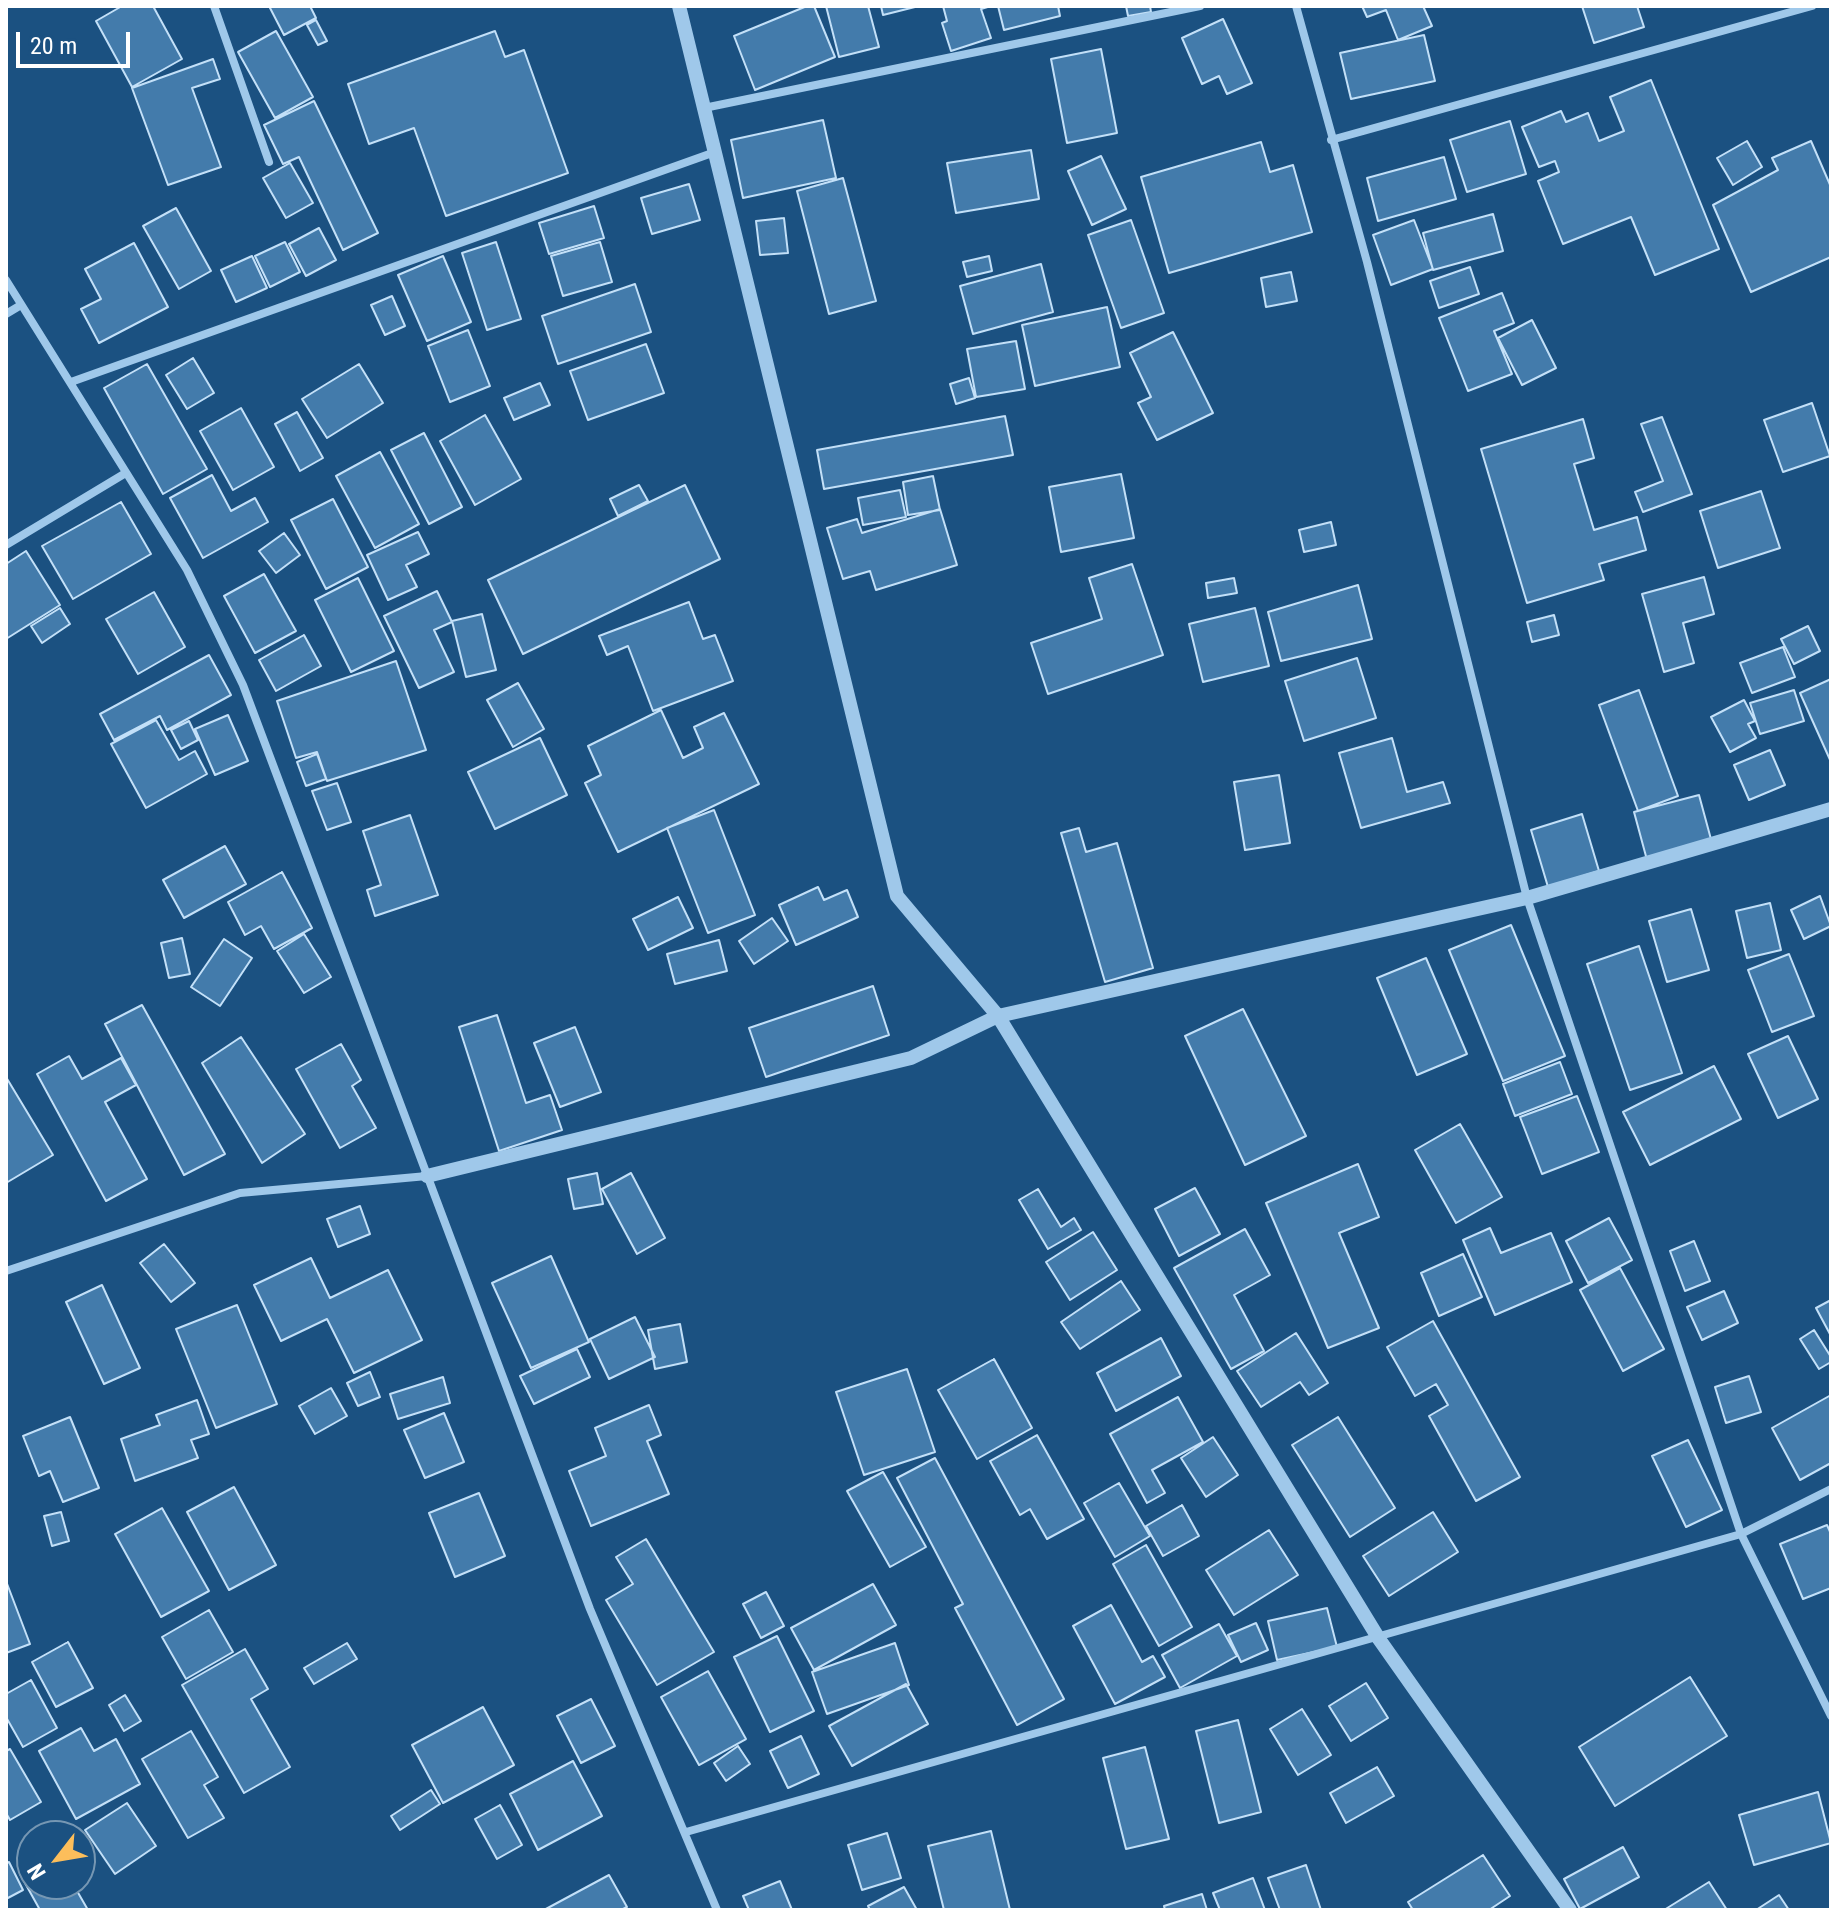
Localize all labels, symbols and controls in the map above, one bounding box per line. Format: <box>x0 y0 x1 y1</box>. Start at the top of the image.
scale bar <box>20 16 134 66</box>
text: 20 m <box>30 32 77 60</box>
north arrow <box>16 1820 96 1900</box>
text: N <box>23 1859 51 1884</box>

